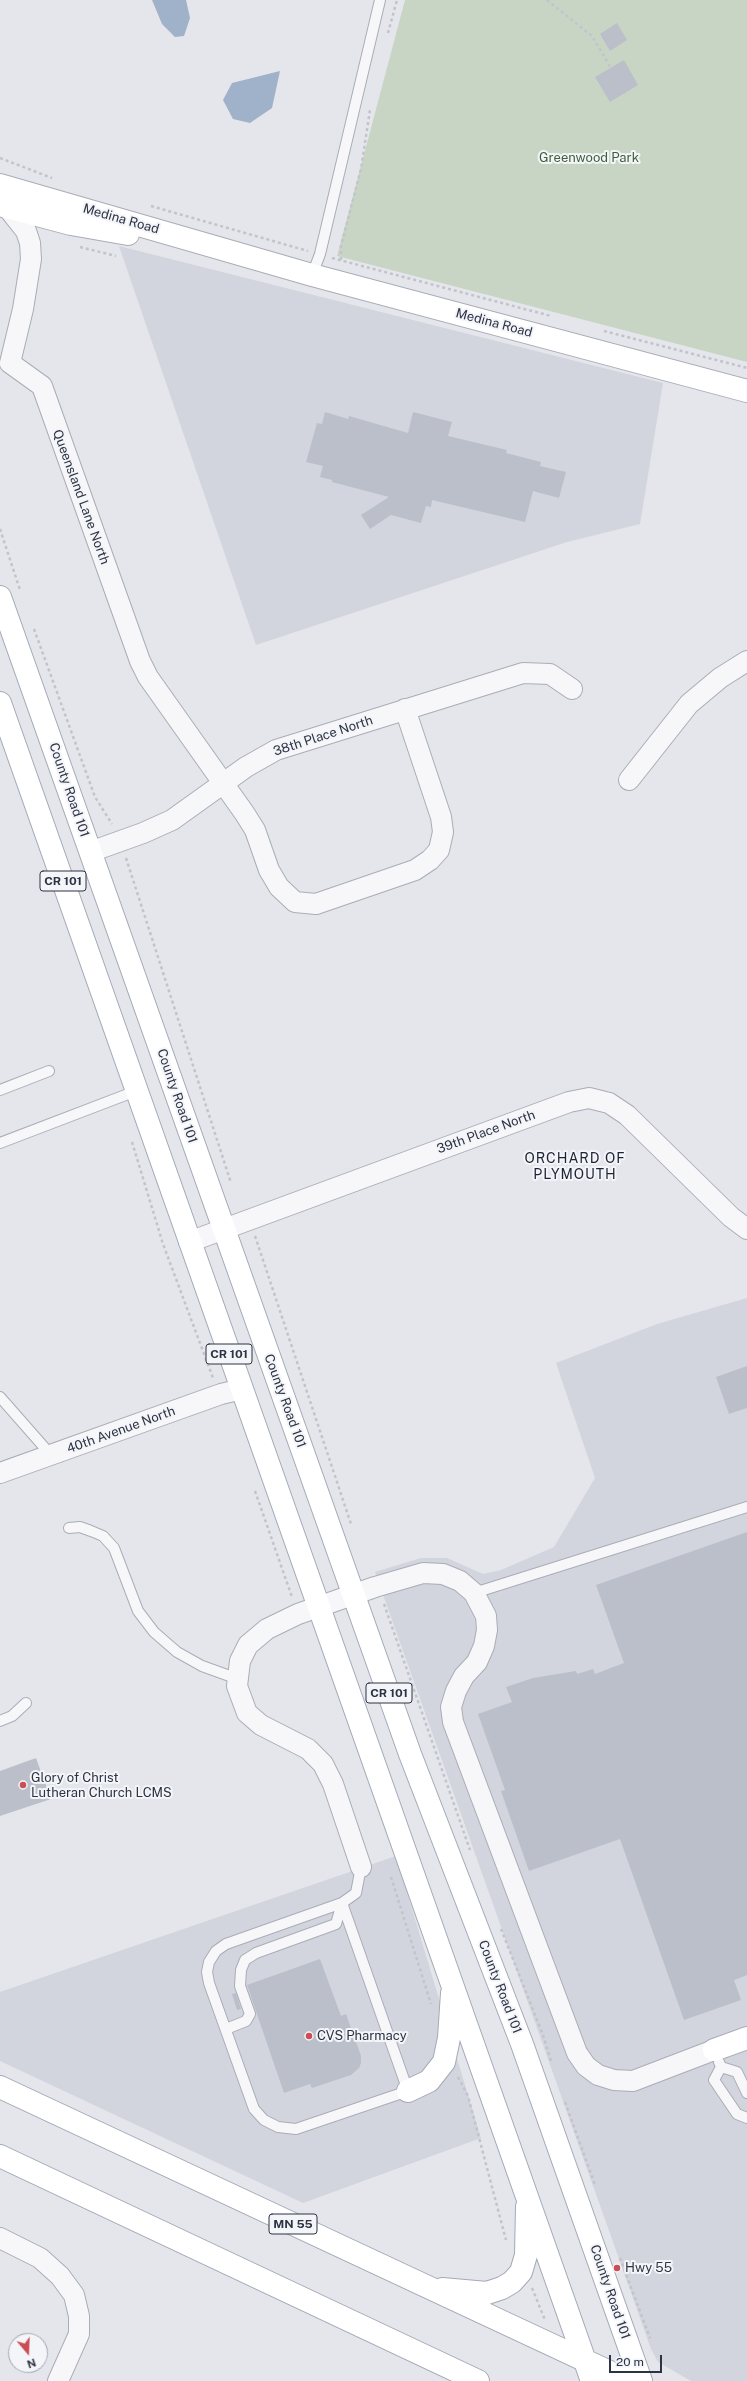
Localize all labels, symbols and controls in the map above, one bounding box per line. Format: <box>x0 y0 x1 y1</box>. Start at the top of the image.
park label: Greenwood Park <box>539 150 639 166</box>
street label: Medina Road <box>81 201 161 237</box>
street label: Medina Road <box>454 305 534 341</box>
street label: Queensland Lane North <box>49 427 113 567</box>
street label: 38th Place North <box>271 713 375 759</box>
street label: County Road 101 <box>46 741 92 839</box>
road number: CR 101 <box>40 871 86 891</box>
street label: County Road 101 <box>154 1047 200 1145</box>
street label: 39th Place North <box>435 1107 537 1157</box>
district label: ORCHARD OF PLYMOUTH <box>524 1151 626 1184</box>
road number: CR 101 <box>206 1344 252 1364</box>
street label: County Road 101 <box>261 1352 309 1450</box>
street label: 40th Avenue North <box>65 1403 177 1457</box>
road number: CR 101 <box>366 1683 412 1703</box>
place label: Glory of Christ Lutheran Church LCMS <box>31 1770 172 1801</box>
marker: Glory of Christ Lutheran Church LCMS <box>18 1780 28 1790</box>
street label: County Road 101 <box>475 1938 525 2036</box>
place label: CVS Pharmacy <box>317 2028 407 2044</box>
marker: CVS Pharmacy <box>304 2031 314 2041</box>
road number: MN 55 <box>269 2214 317 2234</box>
street label: County Road 101 <box>587 2243 633 2341</box>
place label: Hwy 55 <box>625 2260 672 2276</box>
marker: Hwy 55 <box>612 2263 622 2273</box>
north arrow <box>8 2333 48 2373</box>
scale bar <box>611 2347 664 2373</box>
text: 20 m <box>616 2355 644 2369</box>
text: N <box>26 2356 38 2370</box>

